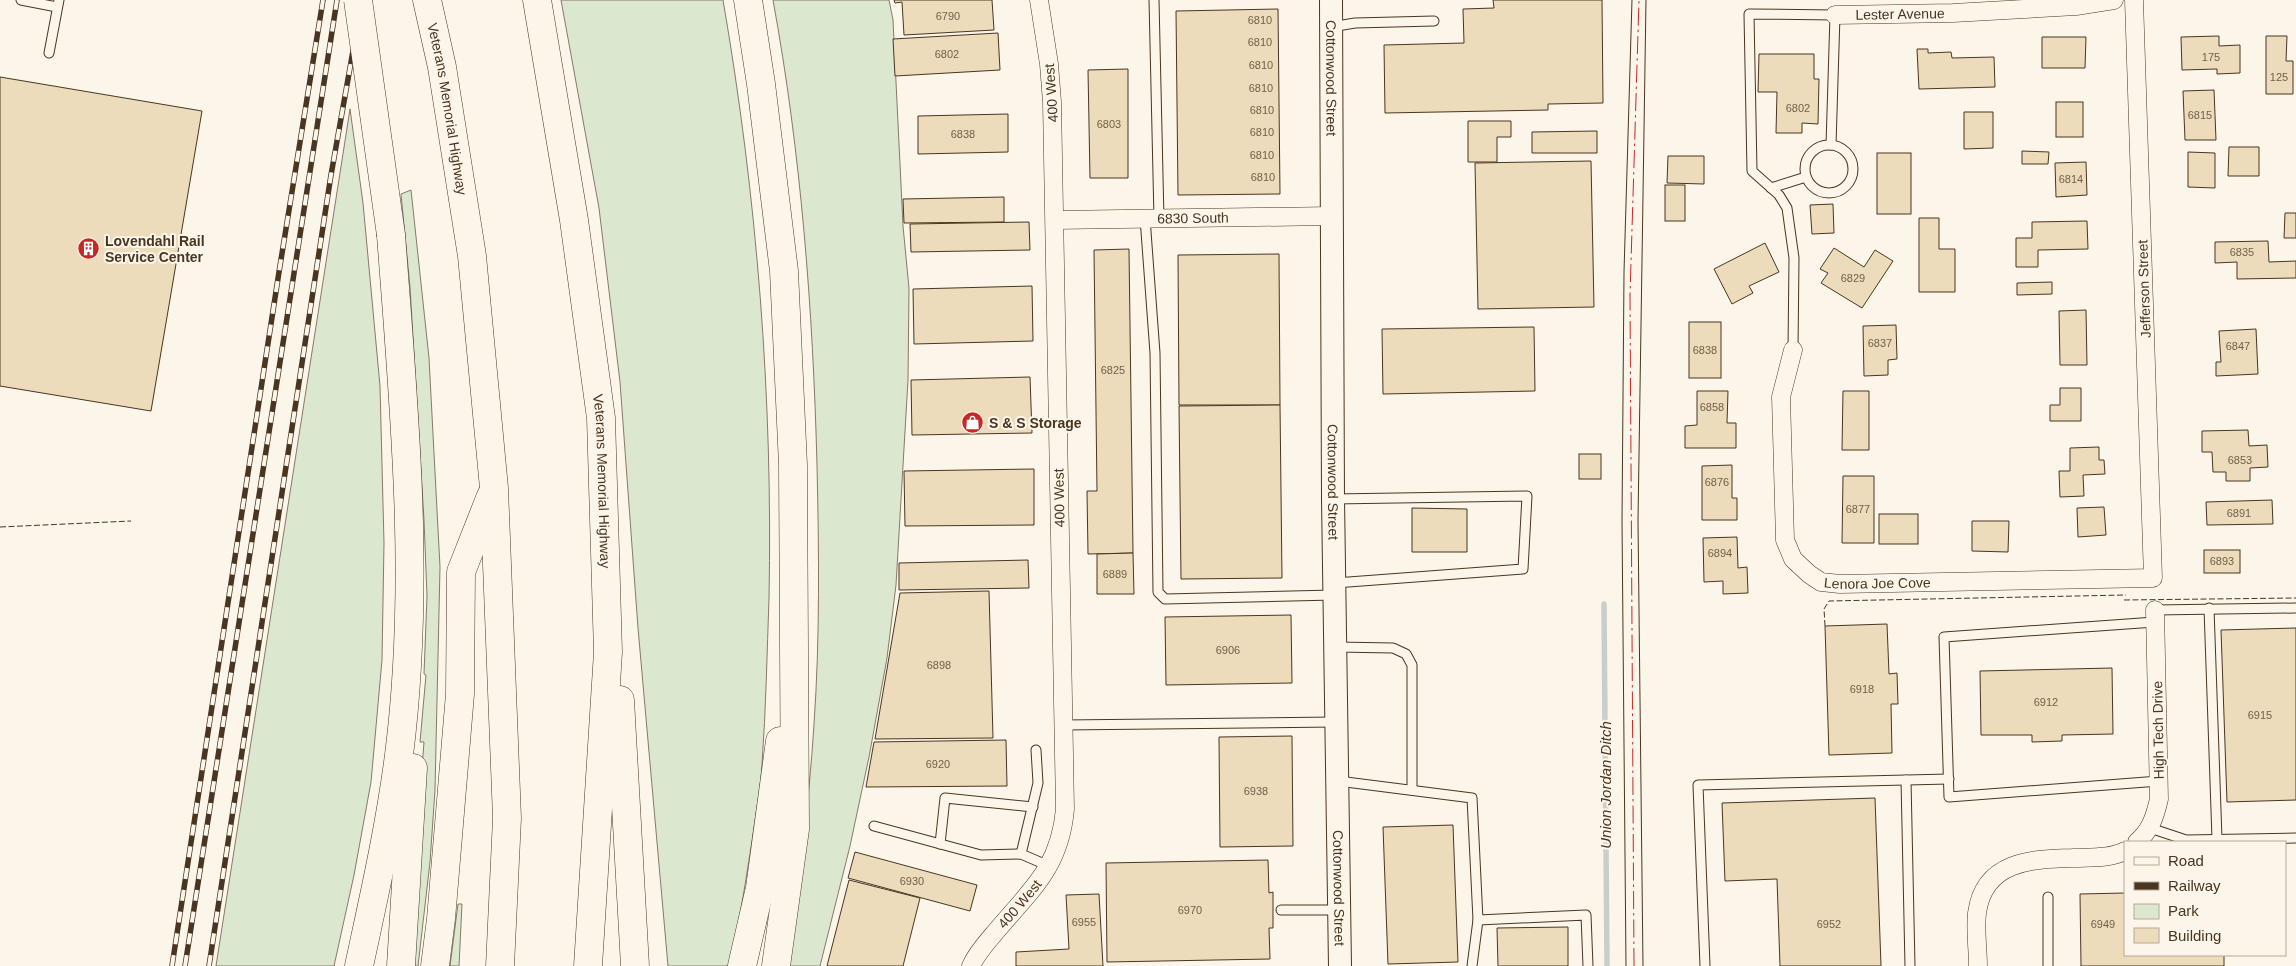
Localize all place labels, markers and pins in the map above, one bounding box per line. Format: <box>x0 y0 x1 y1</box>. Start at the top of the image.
place label: Lovendahl Rail Service Center <box>105 233 205 265</box>
building icon: Lovendahl Rail Service Center <box>77 237 101 261</box>
shop icon: S & S Storage <box>961 411 985 435</box>
place label: S & S Storage <box>989 415 1082 431</box>

